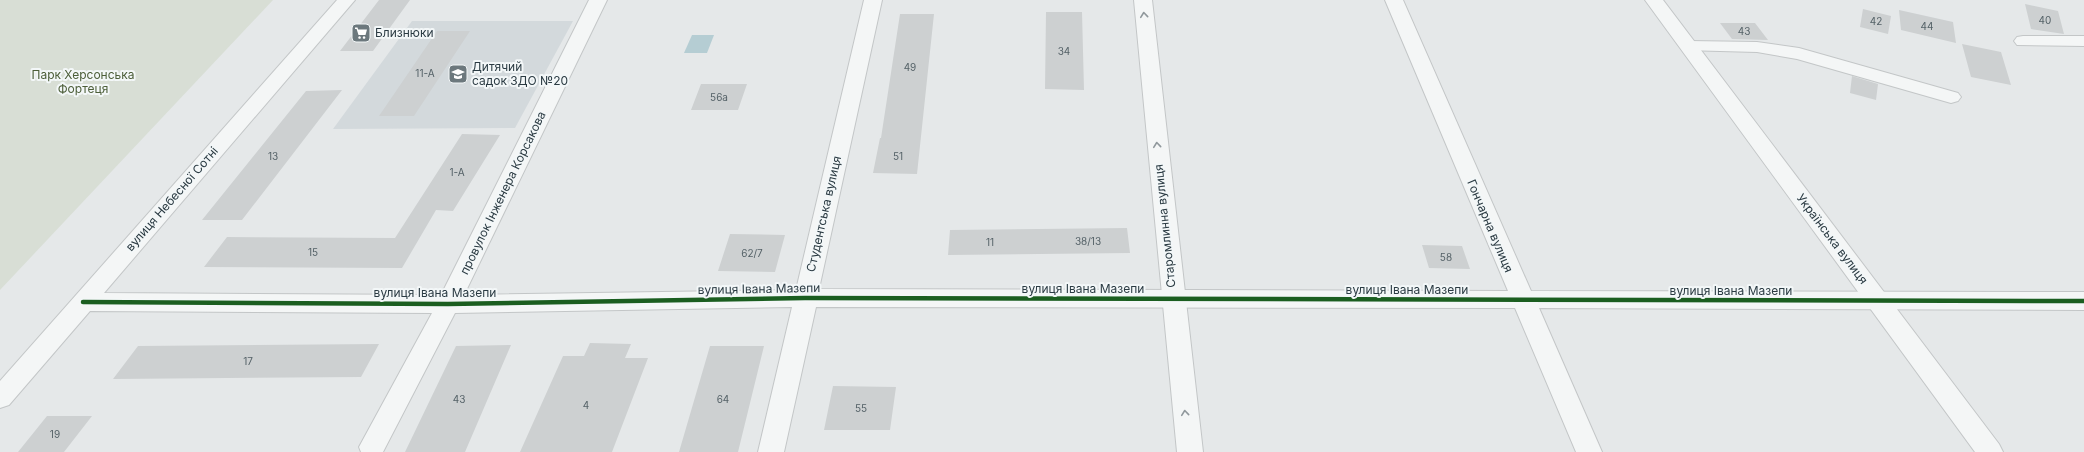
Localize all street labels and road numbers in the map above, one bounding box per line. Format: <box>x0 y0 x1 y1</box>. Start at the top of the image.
street label: провулок Інженера Корсакова <box>456 109 549 277</box>
street label: вулиця Небесної Сотні <box>122 143 221 254</box>
street label: Студентська вулиця <box>803 154 844 273</box>
street label: Старомлинна вулиця <box>1151 164 1178 288</box>
street label: Гончарна вулиця <box>1464 177 1517 274</box>
street label: Українська вулиця <box>1794 191 1871 287</box>
street label: вулиця Івана Мазепи <box>697 280 821 297</box>
street label: вулиця Івана Мазепи <box>1022 281 1144 296</box>
street label: вулиця Івана Мазепи <box>1346 282 1468 297</box>
street label: вулиця Івана Мазепи <box>1670 283 1792 298</box>
street label: вулиця Івана Мазепи <box>374 285 496 300</box>

